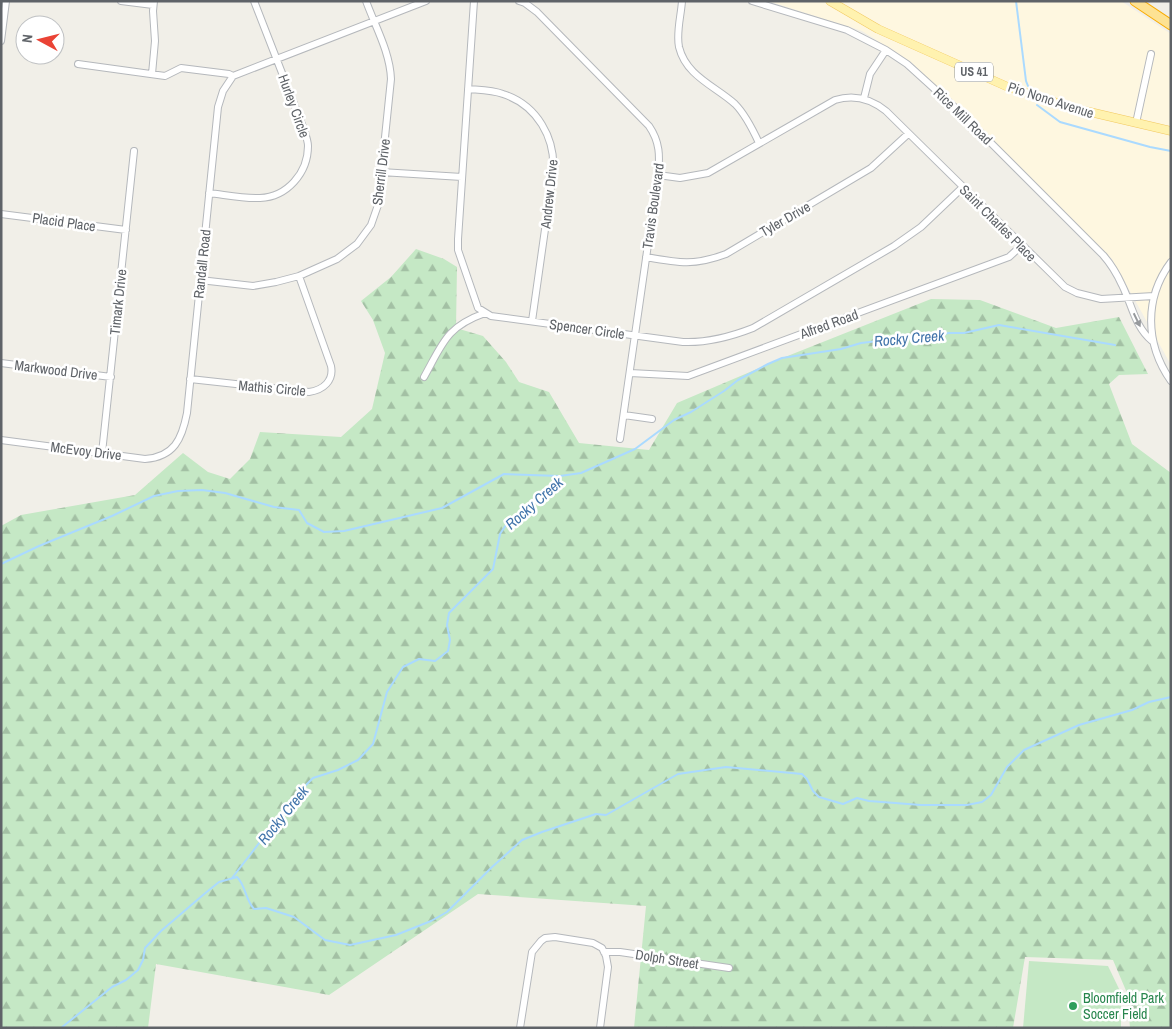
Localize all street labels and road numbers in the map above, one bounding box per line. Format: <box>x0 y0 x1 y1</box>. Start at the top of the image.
road number: US 41 <box>955 62 993 82</box>
street label: Hurley Circle <box>274 72 314 140</box>
street label: Pio Nono Avenue <box>1006 78 1096 122</box>
street label: Rice Mill Road <box>930 83 996 149</box>
street label: Sherrill Drive <box>368 138 394 206</box>
street label: Andrew Drive <box>536 158 562 231</box>
street label: Travis Boulevard <box>638 162 668 250</box>
street label: Saint Charles Place <box>956 181 1040 265</box>
street label: Tyler Drive <box>756 197 814 241</box>
street label: Placid Place <box>31 209 97 235</box>
street label: Randall Road <box>189 228 215 300</box>
street label: Timark Drive <box>106 268 130 336</box>
street label: Alfred Road <box>796 305 861 343</box>
street label: Spencer Circle <box>548 315 626 343</box>
street label: Markwood Drive <box>13 356 99 384</box>
street label: Mathis Circle <box>238 376 306 400</box>
street label: McEvoy Drive <box>49 438 123 464</box>
street label: Dolph Street <box>634 945 700 973</box>

